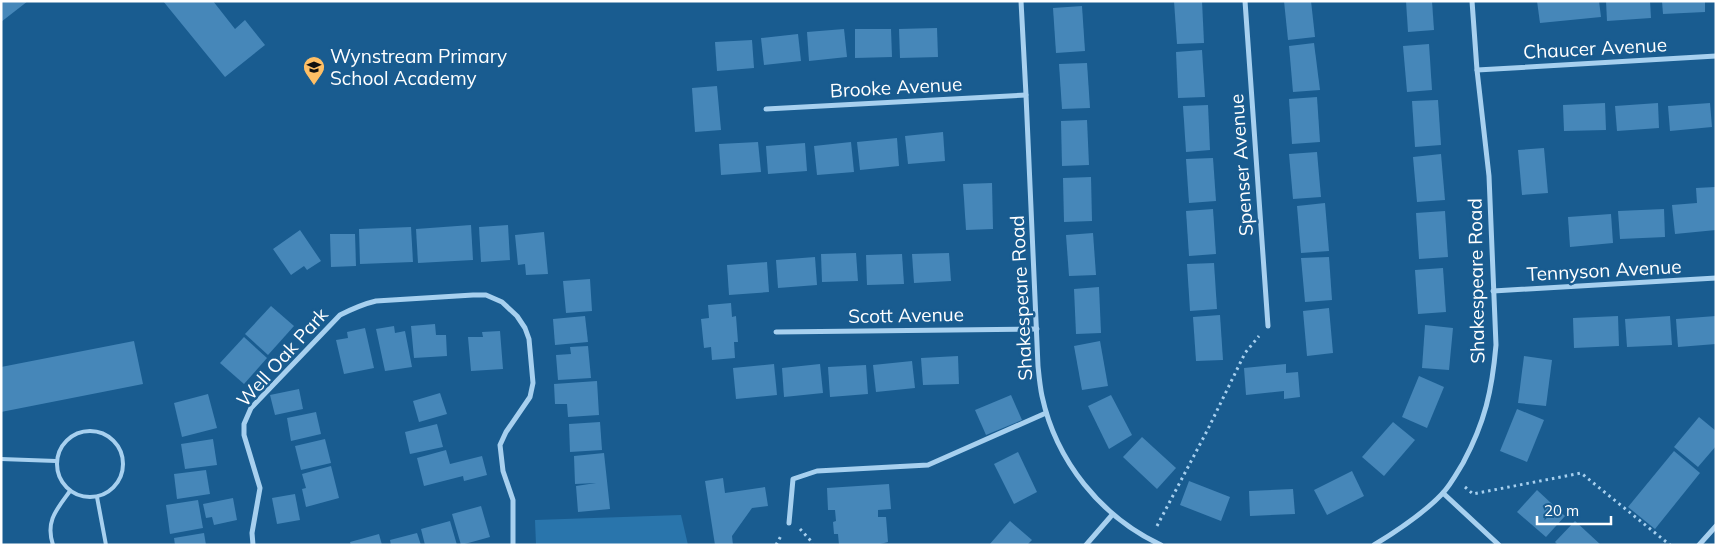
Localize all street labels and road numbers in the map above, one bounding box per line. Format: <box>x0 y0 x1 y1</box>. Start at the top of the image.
street label: Chaucer Avenue <box>1522 32 1668 64</box>
street label: Brooke Avenue <box>829 72 963 102</box>
street label: Spenser Avenue <box>1224 93 1258 237</box>
street label: Shakespeare Road <box>1463 198 1489 364</box>
street label: Shakespeare Road <box>1005 215 1037 381</box>
street label: Tennyson Avenue <box>1526 254 1682 286</box>
street label: Well Oak Park <box>231 302 333 412</box>
street label: Scott Avenue <box>848 302 964 328</box>

